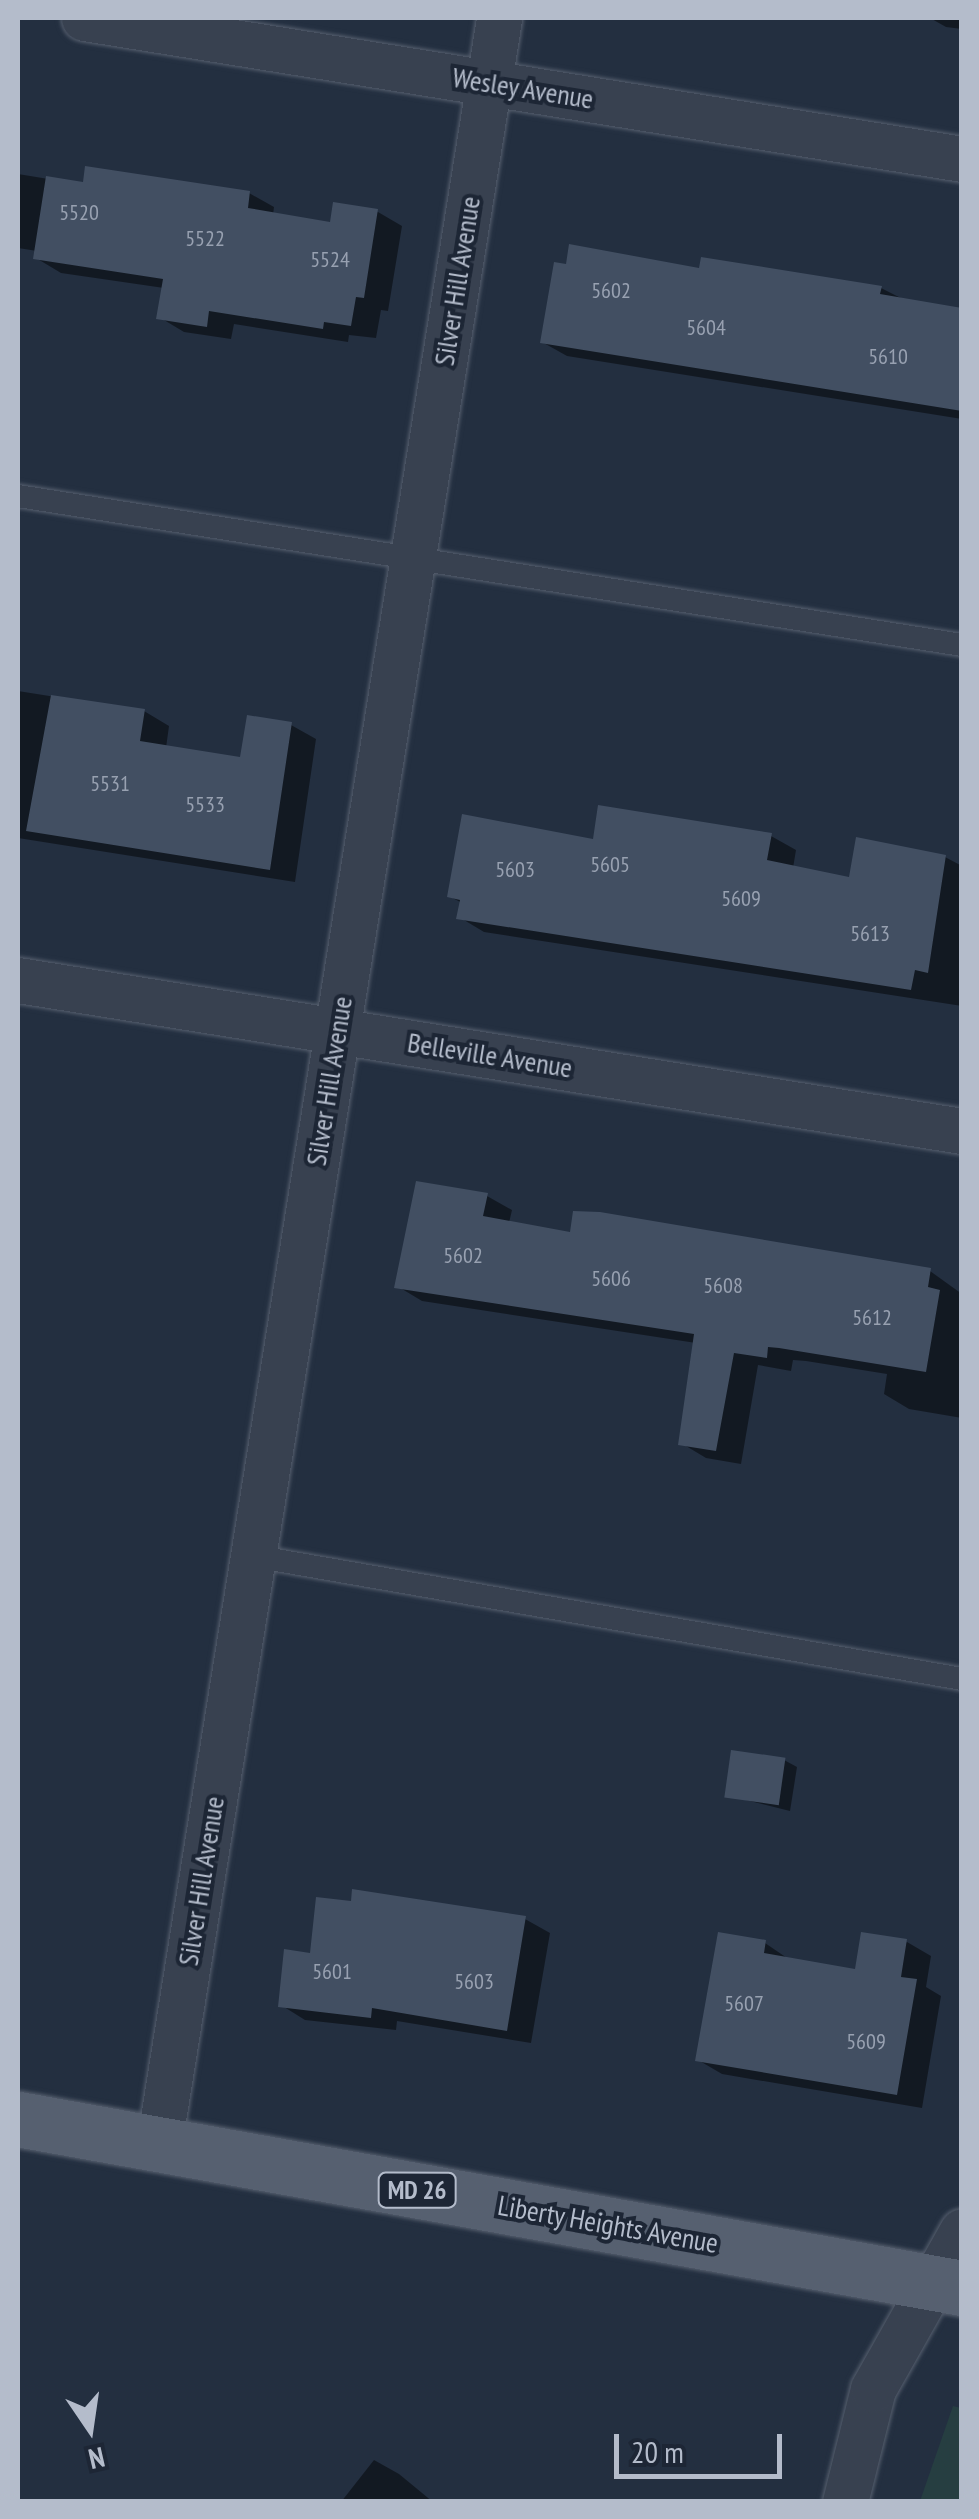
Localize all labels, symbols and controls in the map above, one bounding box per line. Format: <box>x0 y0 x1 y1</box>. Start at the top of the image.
street label: Wesley Avenue <box>449 60 597 116</box>
street label: Silver Hill Avenue <box>427 194 487 368</box>
house number: 5520 <box>59 200 99 226</box>
house number: 5522 <box>185 226 225 252</box>
house number: 5524 <box>310 247 350 273</box>
house number: 5602 <box>591 278 631 304</box>
house number: 5604 <box>686 315 726 341</box>
house number: 5610 <box>868 344 908 370</box>
house number: 5531 <box>90 771 130 797</box>
house number: 5533 <box>185 792 225 818</box>
house number: 5605 <box>590 852 630 878</box>
house number: 5603 <box>495 857 535 883</box>
house number: 5609 <box>721 886 761 912</box>
house number: 5613 <box>850 921 890 947</box>
street label: Silver Hill Avenue <box>299 994 359 1168</box>
street label: Belleville Avenue <box>405 1025 575 1085</box>
house number: 5602 <box>443 1243 483 1269</box>
house number: 5606 <box>591 1266 631 1292</box>
house number: 5608 <box>703 1273 743 1299</box>
house number: 5612 <box>852 1305 892 1331</box>
street label: Silver Hill Avenue <box>171 1794 231 1968</box>
house number: 5601 <box>312 1959 352 1985</box>
house number: 5603 <box>454 1969 494 1995</box>
house number: 5607 <box>724 1991 764 2017</box>
house number: 5609 <box>846 2029 886 2055</box>
road number: MD 26 <box>377 2170 457 2210</box>
street label: Liberty Heights Avenue <box>494 2188 722 2260</box>
north arrow <box>40 2379 140 2479</box>
scale bar <box>619 2414 786 2476</box>
text: 20 m <box>631 2432 684 2471</box>
text: N <box>85 2439 108 2478</box>

